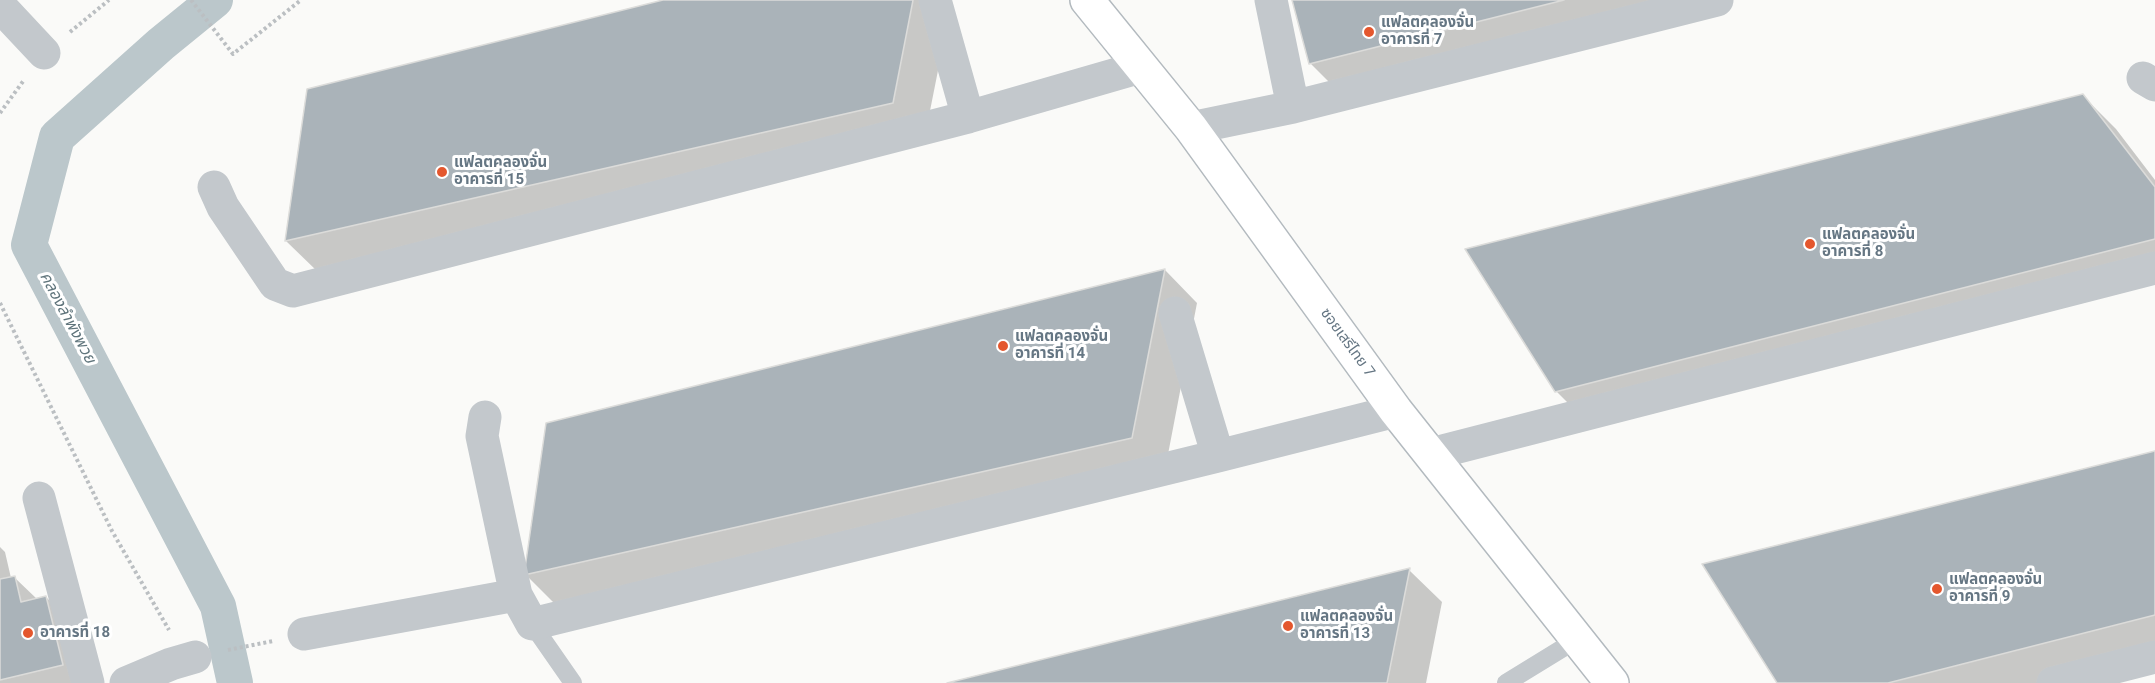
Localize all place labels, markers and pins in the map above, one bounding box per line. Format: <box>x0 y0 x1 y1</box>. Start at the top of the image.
place label: แฟลตคลองจั่น อาคารที่ 7 <box>1381 14 1474 49</box>
marker: แฟลตคลองจั่น อาคารที่ 7 <box>1362 25 1376 39</box>
place label: แฟลตคลองจั่น อาคารที่ 15 <box>454 154 547 189</box>
marker: แฟลตคลองจั่น อาคารที่ 15 <box>435 165 449 179</box>
place label: แฟลตคลองจั่น อาคารที่ 8 <box>1822 226 1915 261</box>
marker: แฟลตคลองจั่น อาคารที่ 8 <box>1803 237 1817 251</box>
place label: แฟลตคลองจั่น อาคารที่ 14 <box>1015 328 1108 363</box>
marker: แฟลตคลองจั่น อาคารที่ 14 <box>996 339 1010 353</box>
place label: แฟลตคลองจั่น อาคารที่ 9 <box>1949 571 2042 606</box>
marker: แฟลตคลองจั่น อาคารที่ 9 <box>1930 582 1944 596</box>
place label: แฟลตคลองจั่น อาคารที่ 13 <box>1300 608 1393 643</box>
marker: แฟลตคลองจั่น อาคารที่ 13 <box>1281 619 1295 633</box>
place label: อาคารที่ 18 <box>40 624 110 642</box>
marker: อาคารที่ 18 <box>21 626 35 640</box>

